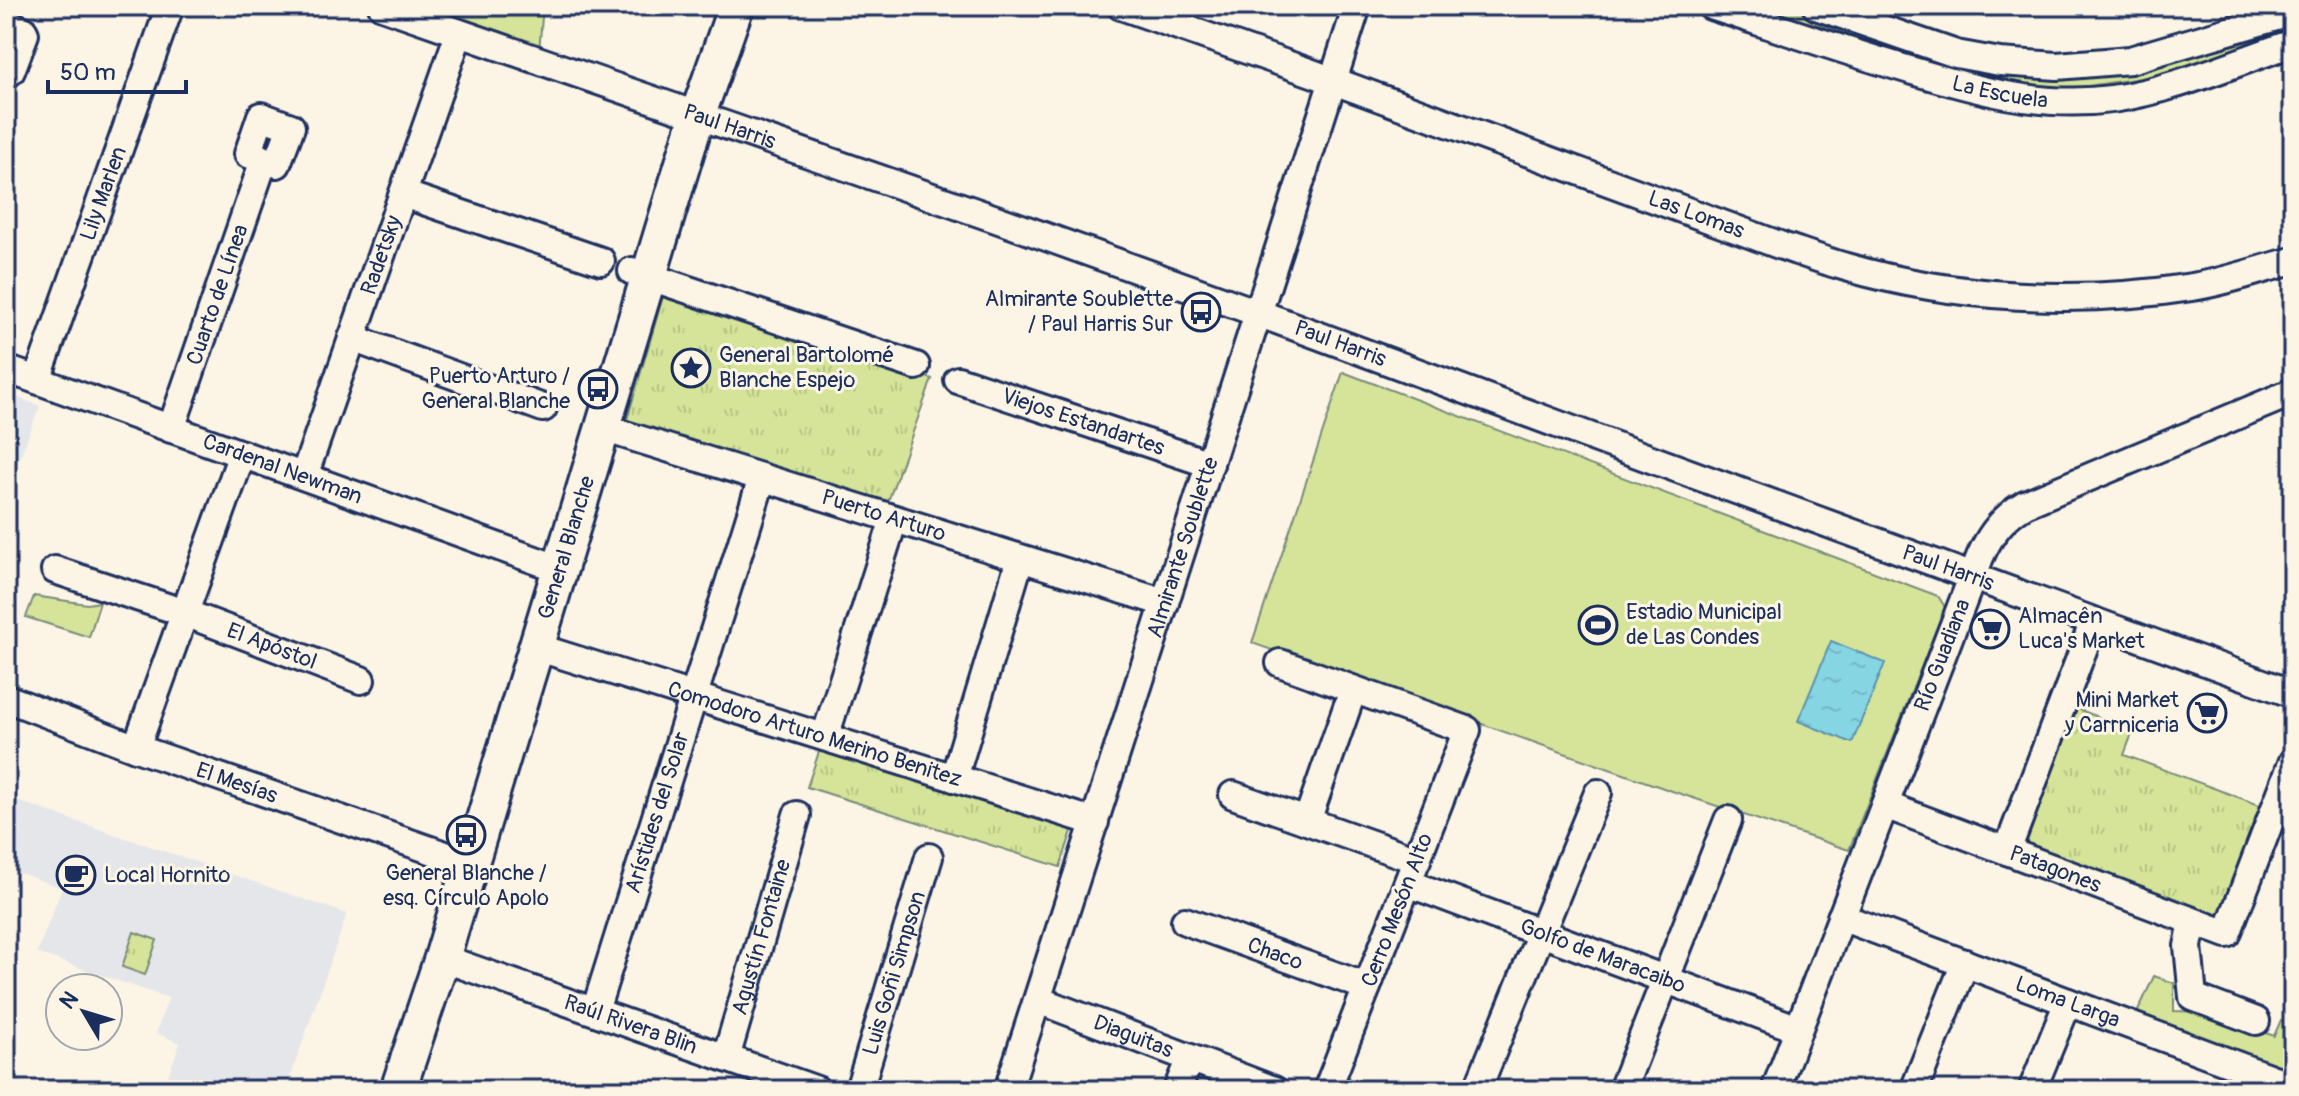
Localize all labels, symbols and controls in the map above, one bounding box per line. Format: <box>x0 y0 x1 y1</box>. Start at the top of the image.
scale bar <box>48 44 186 94</box>
text: 50 m <box>60 58 116 87</box>
street label: La Escuela <box>1949 69 2049 115</box>
street label: Paul Harris <box>680 98 780 156</box>
street label: Lily Marlen <box>74 143 133 244</box>
street label: Las Lomas <box>1644 184 1749 245</box>
street label: Radetsky <box>354 212 408 299</box>
street label: Cuarto de Línea <box>180 221 255 369</box>
place label: Almirante Soublette / Paul Harris Sur <box>985 285 1173 338</box>
bus stop icon: Almirante Soublette / Paul Harris Sur <box>1180 291 1222 333</box>
street label: Paul Harris <box>1290 314 1390 373</box>
place label: General Bartolomé Blanche Espejo <box>719 341 894 394</box>
place icon: General Bartolomé Blanche Espejo <box>670 347 712 389</box>
place label: Puerto Arturo / General Blanche <box>422 362 570 415</box>
bus stop icon: Puerto Arturo / General Blanche <box>577 368 619 410</box>
street label: Viejos Estandartes <box>998 382 1169 462</box>
street label: Cardenal Newman <box>199 427 366 510</box>
street label: Almirante Soublette <box>1140 453 1225 641</box>
street label: General Blanche <box>531 472 601 623</box>
street label: Puerto Arturo <box>818 483 950 548</box>
street label: Paul Harris <box>1898 538 1998 597</box>
street label: Río Guadiana <box>1908 595 1977 715</box>
place label: Estadio Municipal de Las Condes <box>1626 598 1782 651</box>
place label: Almacên Luca's Market <box>2018 602 2145 655</box>
sports icon: Estadio Municipal de Las Condes <box>1577 604 1619 646</box>
supermarket icon: Almacên Luca's Market <box>1969 608 2011 650</box>
street label: El Apóstol <box>223 616 321 676</box>
street label: Comodoro Arturo Merino Benitez <box>664 675 965 793</box>
place label: Mini Market y Carrniceria <box>2064 686 2179 739</box>
supermarket icon: Mini Market y Carrniceria <box>2186 692 2228 734</box>
street label: Arístides del Solar <box>619 728 696 897</box>
street label: El Mesías <box>192 756 281 810</box>
bus stop icon: General Blanche / esq. Círculo Apolo <box>445 814 487 856</box>
street label: Cerro Mesón Alto <box>1355 829 1439 991</box>
street label: Patagones <box>2006 839 2105 899</box>
cafe icon: Local Hornito <box>55 854 97 896</box>
street label: Agustín Fontaine <box>725 856 797 1018</box>
place label: General Blanche / esq. Círculo Apolo <box>383 859 549 912</box>
place label: Local Hornito <box>104 861 230 889</box>
street label: Luis Goñi Simpson <box>856 888 932 1059</box>
street label: Golfo de Maracaibo <box>1516 912 1690 1000</box>
street label: Chaco <box>1244 931 1307 977</box>
street label: Loma Larga <box>2011 969 2124 1034</box>
north arrow <box>44 972 124 1052</box>
text: N <box>53 986 85 1015</box>
street label: Raúl Rivera Blin <box>560 988 701 1061</box>
street label: Diaguitas <box>1090 1008 1177 1064</box>

